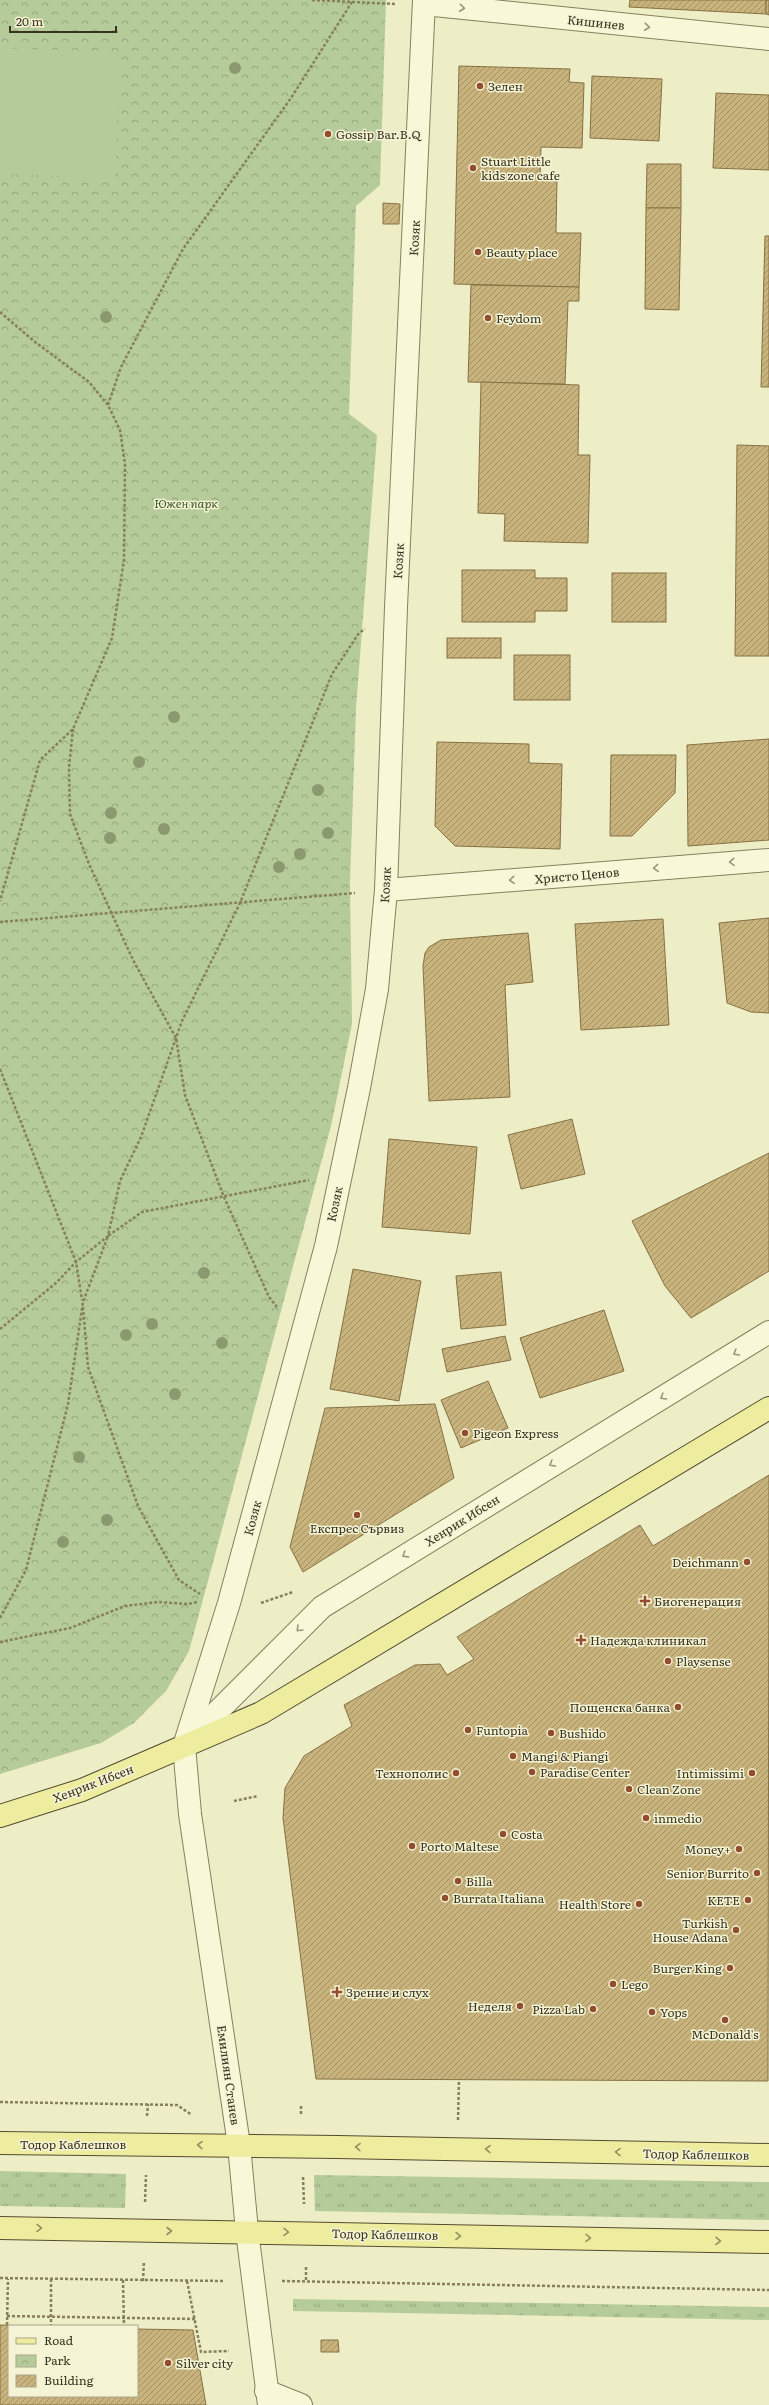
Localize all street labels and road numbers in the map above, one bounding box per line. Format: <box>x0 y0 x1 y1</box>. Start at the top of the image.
street label: Кишинев <box>566 10 626 34</box>
street label: Козяк <box>404 220 424 256</box>
street label: Козяк <box>388 543 408 579</box>
street label: Христо Ценов <box>534 862 620 888</box>
street label: Козяк <box>375 867 395 903</box>
street label: Козяк <box>321 1185 347 1223</box>
street label: Хенрик Ибсен <box>421 1490 503 1550</box>
street label: Козяк <box>239 1498 265 1538</box>
street label: Хенрик Ибсен <box>50 1759 136 1807</box>
street label: Емилиян Станев <box>213 2024 245 2127</box>
street label: Тодор Каблешков <box>20 2135 127 2153</box>
street label: Тодор Каблешков <box>642 2144 750 2164</box>
street label: Тодор Каблешков <box>331 2224 439 2244</box>

